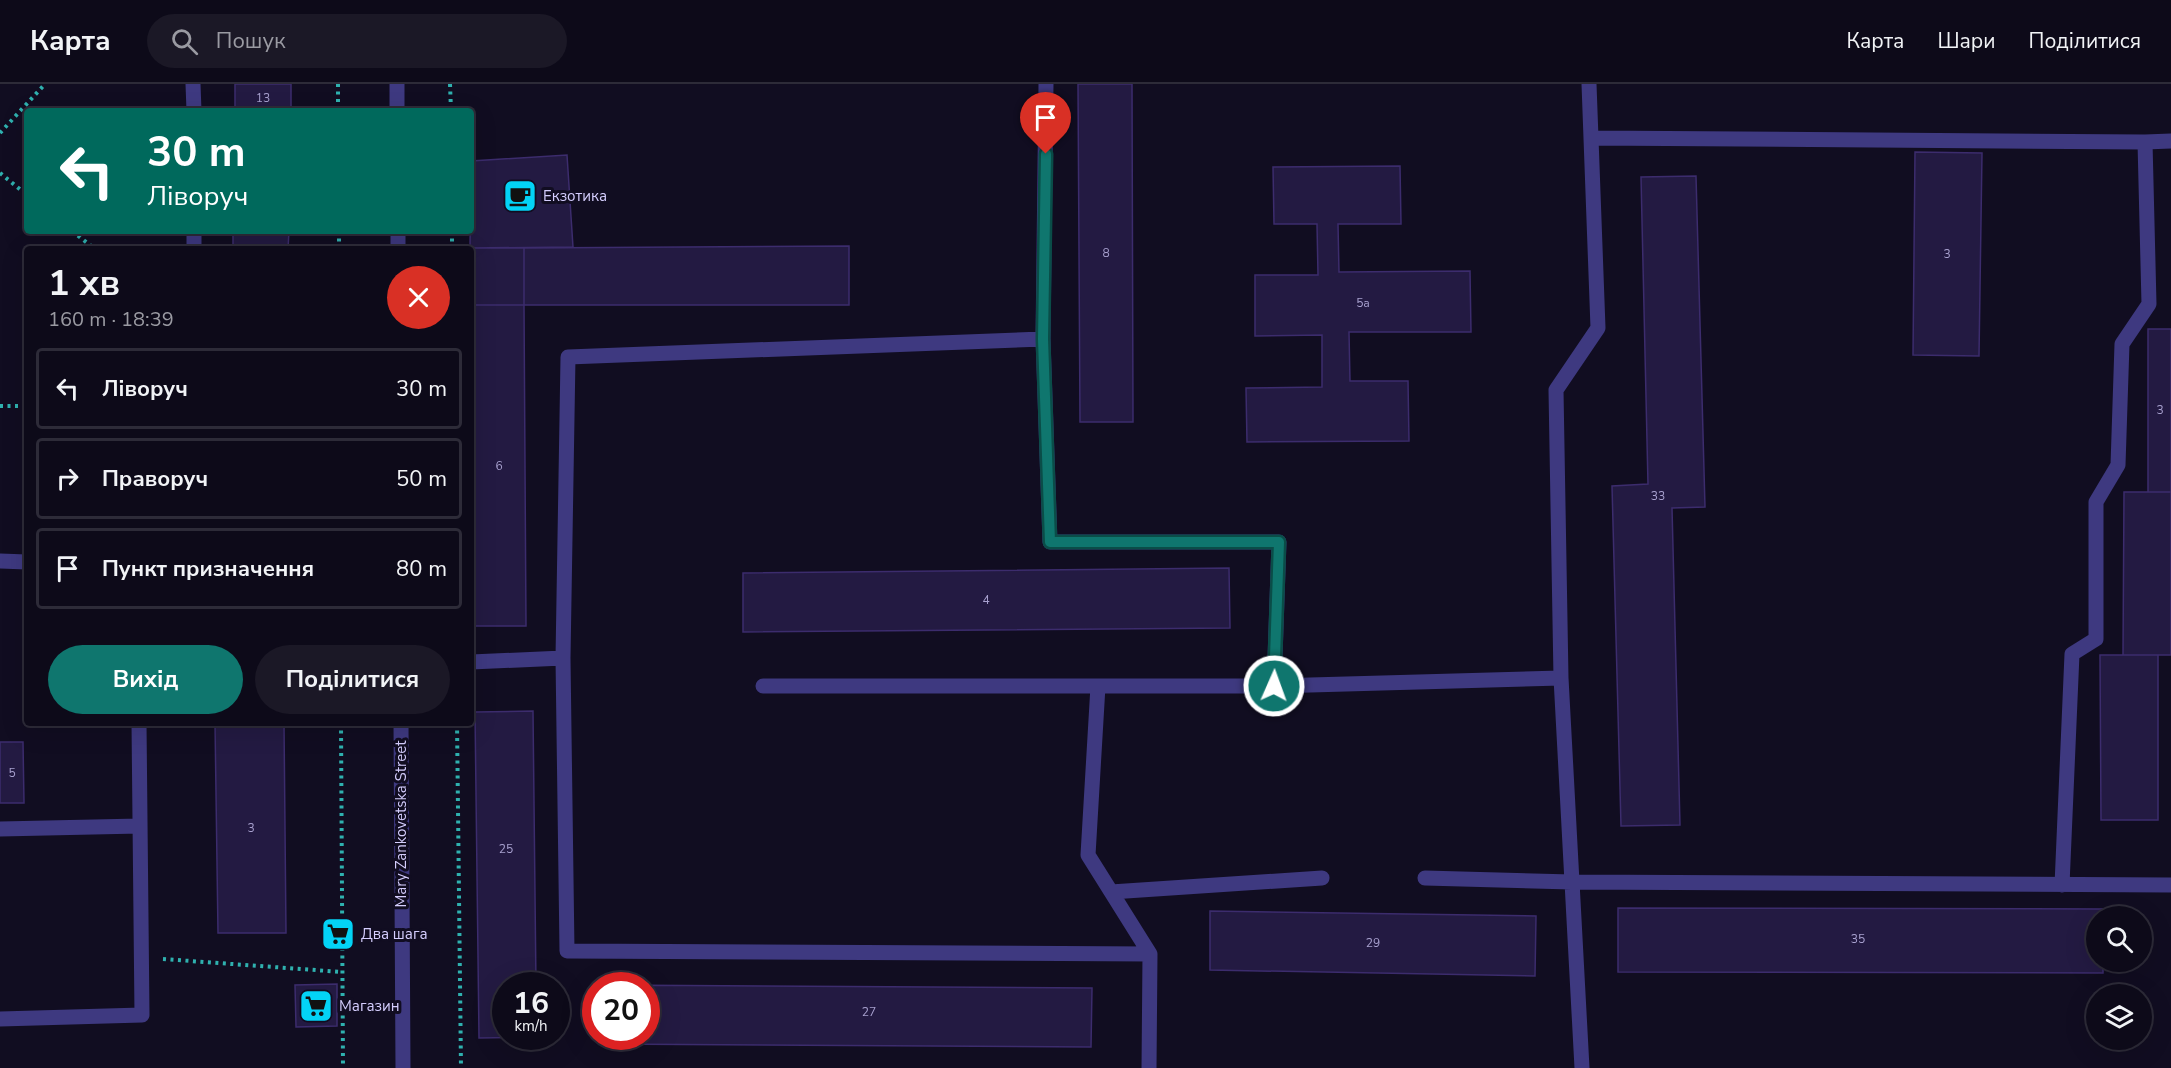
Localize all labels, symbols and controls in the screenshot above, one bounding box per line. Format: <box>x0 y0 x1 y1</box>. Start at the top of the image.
search box <box>147 14 567 68</box>
text: Карта <box>30 22 111 60</box>
icon: search <box>168 25 201 58</box>
text: Пошук <box>216 26 286 56</box>
text: Карта <box>1847 27 1904 55</box>
text: Шари <box>1937 27 1996 55</box>
text: Поділитися <box>2029 27 2141 55</box>
house number: 13 <box>256 90 270 106</box>
pin <box>1020 92 1071 154</box>
icon: arrive <box>1029 101 1062 134</box>
text: 30 m <box>147 124 246 181</box>
icon: left <box>48 132 126 210</box>
text: Ліворуч <box>147 178 248 215</box>
cafe icon: Екзотика <box>502 178 538 214</box>
place label: Екзотика <box>543 186 607 206</box>
house number: 8 <box>1102 245 1110 261</box>
house number: 3 <box>1943 246 1951 262</box>
text: 1 хв <box>48 259 120 308</box>
button: close <box>387 266 450 329</box>
house number: 5а <box>1356 295 1370 311</box>
text: 160 m · 18:39 <box>48 306 174 333</box>
icon: left <box>51 372 84 405</box>
text: Ліворуч <box>102 374 188 404</box>
text: 30 m <box>396 374 447 404</box>
house number: 3 <box>2156 402 2164 418</box>
house number: 6 <box>495 458 503 474</box>
icon: right <box>51 462 84 495</box>
text: Праворуч <box>102 464 208 494</box>
text: 50 m <box>396 464 447 494</box>
house number: 33 <box>1651 488 1665 504</box>
icon: arrive <box>51 552 84 585</box>
text: Пункт призначення <box>102 554 314 584</box>
text: 80 m <box>396 554 447 584</box>
house number: 4 <box>982 592 990 608</box>
button: Вихід <box>48 645 243 714</box>
button: Поділитися <box>255 645 450 714</box>
position arrow <box>1242 654 1306 718</box>
street label: Mary Zankovetska Street <box>391 740 411 908</box>
house number: 5 <box>8 765 16 781</box>
house number: 3 <box>247 820 255 836</box>
house number: 25 <box>499 841 513 857</box>
map controls <box>2086 906 2152 1050</box>
button: search <box>2086 906 2152 972</box>
supermarket icon: Два шага <box>320 916 356 952</box>
place label: Два шага <box>361 924 428 944</box>
house number: 35 <box>1851 931 1865 947</box>
house number: 29 <box>1366 935 1380 951</box>
speed limit sign: 20 <box>582 972 660 1050</box>
text: 16 <box>513 983 549 1024</box>
button: layers <box>2086 984 2152 1050</box>
supermarket icon: Магазин <box>298 988 334 1024</box>
place label: Магазин <box>339 996 400 1016</box>
house number: 27 <box>862 1004 876 1020</box>
text: km/h <box>514 1016 548 1036</box>

